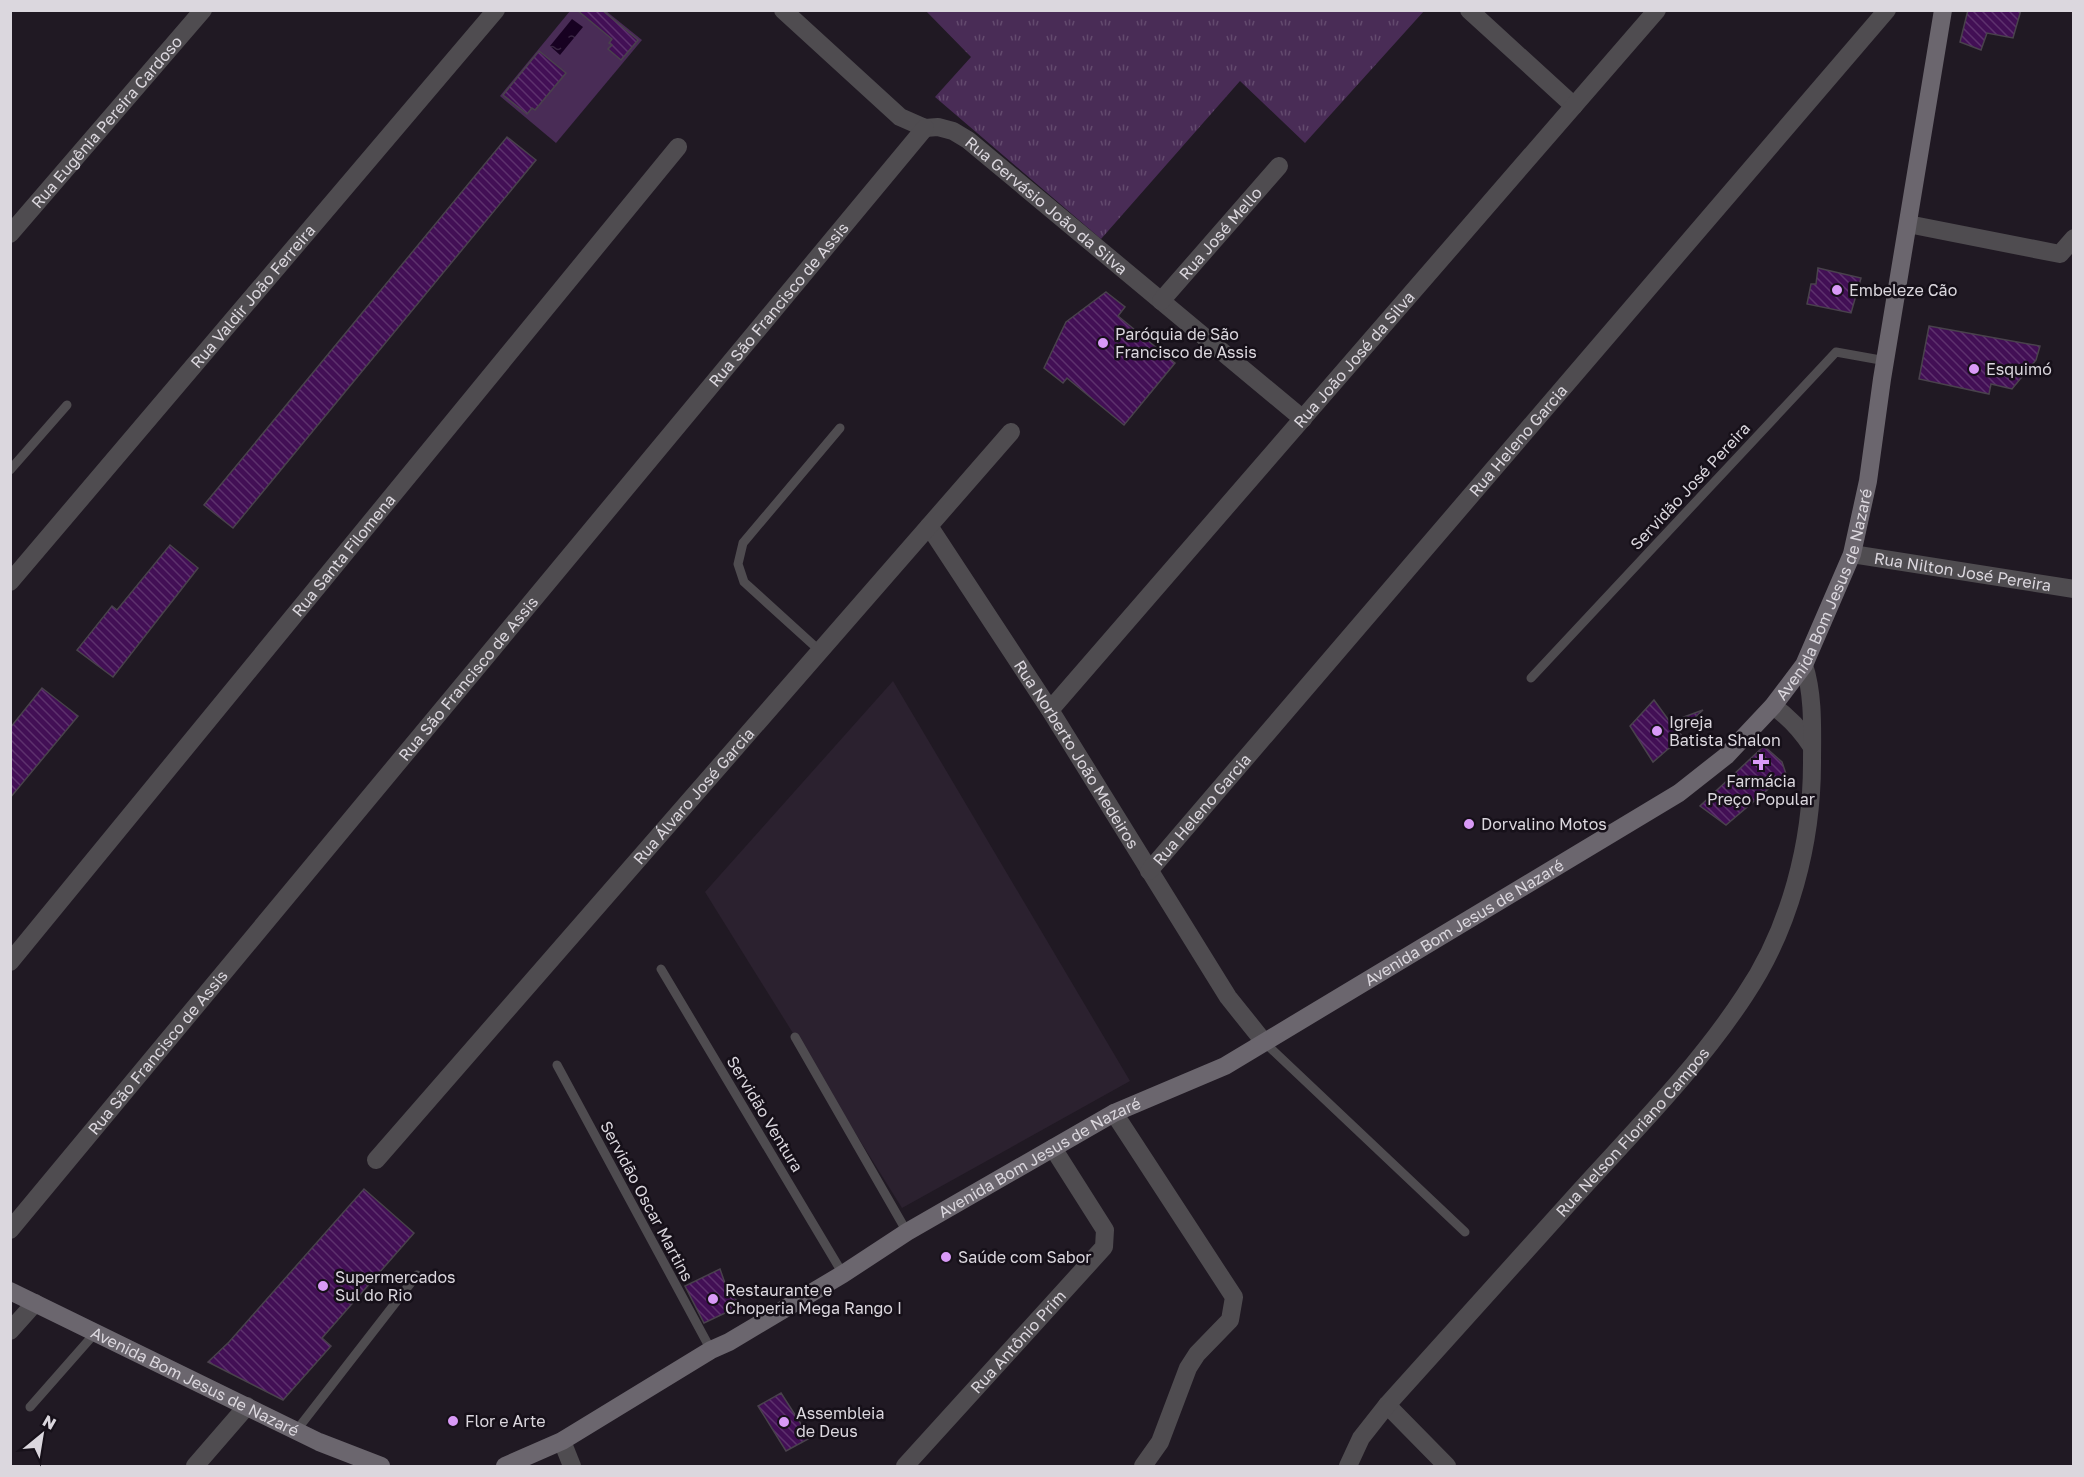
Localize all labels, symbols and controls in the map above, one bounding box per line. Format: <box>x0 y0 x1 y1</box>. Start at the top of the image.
street label: Rua Eugênia Pereira Cardoso <box>27 32 186 212</box>
street label: Rua Gervásio João da Silva <box>961 132 1132 279</box>
street label: Rua José Mello <box>1174 183 1266 284</box>
street label: Rua São Francisco de Assis <box>704 218 853 391</box>
street label: Rua Valdir João Ferreira <box>186 220 319 372</box>
place label: Embeleze Cão <box>1849 280 1957 300</box>
marker: Embeleze Cão <box>1830 283 1844 297</box>
street label: Rua João José da Silva <box>1289 287 1419 432</box>
place label: Paróquia de São Francisco de Assis <box>1115 324 1257 362</box>
marker: Paróquia de São Francisco de Assis <box>1096 336 1110 350</box>
place label: Esquimó <box>1986 359 2052 379</box>
marker: Esquimó <box>1967 362 1981 376</box>
street label: Rua Heleno Garcia <box>1465 380 1571 501</box>
street label: Servidão José Pereira <box>1626 418 1754 554</box>
street label: Avenida Bom Jesus de Nazaré <box>1771 487 1876 704</box>
street label: Rua Santa Filomena <box>287 490 400 621</box>
street label: Rua Nilton José Pereira <box>1873 548 2053 595</box>
street label: Rua São Francisco de Assis <box>394 592 542 765</box>
street label: Rua Norberto João Medeiros <box>1010 656 1143 852</box>
place label: Igreja Batista Shalon <box>1669 712 1781 750</box>
street label: Rua Álvaro José Garcia <box>629 724 758 868</box>
marker: Igreja Batista Shalon <box>1650 724 1664 738</box>
street label: Rua Heleno Garcia <box>1148 749 1255 870</box>
marker: Farmácia Preço Popular <box>1754 755 1768 769</box>
place label: Farmácia Preço Popular <box>1707 771 1815 809</box>
place label: Dorvalino Motos <box>1481 814 1607 834</box>
marker: Dorvalino Motos <box>1462 817 1476 831</box>
street label: Avenida Bom Jesus de Nazaré <box>1361 855 1567 990</box>
street label: Rua São Francisco de Assis <box>83 966 232 1139</box>
street label: Rua Nelson Floriano Campos <box>1551 1043 1714 1221</box>
street label: Servidão Ventura <box>722 1052 808 1176</box>
street label: Avenida Bom Jesus de Nazaré <box>935 1093 1144 1222</box>
street label: Servidão Oscar Martins <box>596 1117 698 1285</box>
place label: Saúde com Sabor <box>958 1247 1092 1267</box>
marker: Saúde com Sabor <box>939 1250 953 1264</box>
place label: Supermercados Sul do Rio <box>335 1267 455 1305</box>
marker: Supermercados Sul do Rio <box>316 1279 330 1293</box>
place label: Restaurante e Choperia Mega Rango I <box>725 1280 902 1318</box>
street label: Rua Antônio Prim <box>966 1286 1070 1398</box>
marker: Restaurante e Choperia Mega Rango I <box>706 1292 720 1306</box>
street label: Avenida Bom Jesus de Nazaré <box>88 1322 302 1441</box>
place label: Assembleia de Deus <box>796 1403 884 1441</box>
north arrow <box>12 1405 72 1465</box>
text: N <box>39 1410 60 1434</box>
place label: Flor e Arte <box>465 1411 546 1431</box>
marker: Flor e Arte <box>446 1414 460 1428</box>
marker: Assembleia de Deus <box>777 1415 791 1429</box>

